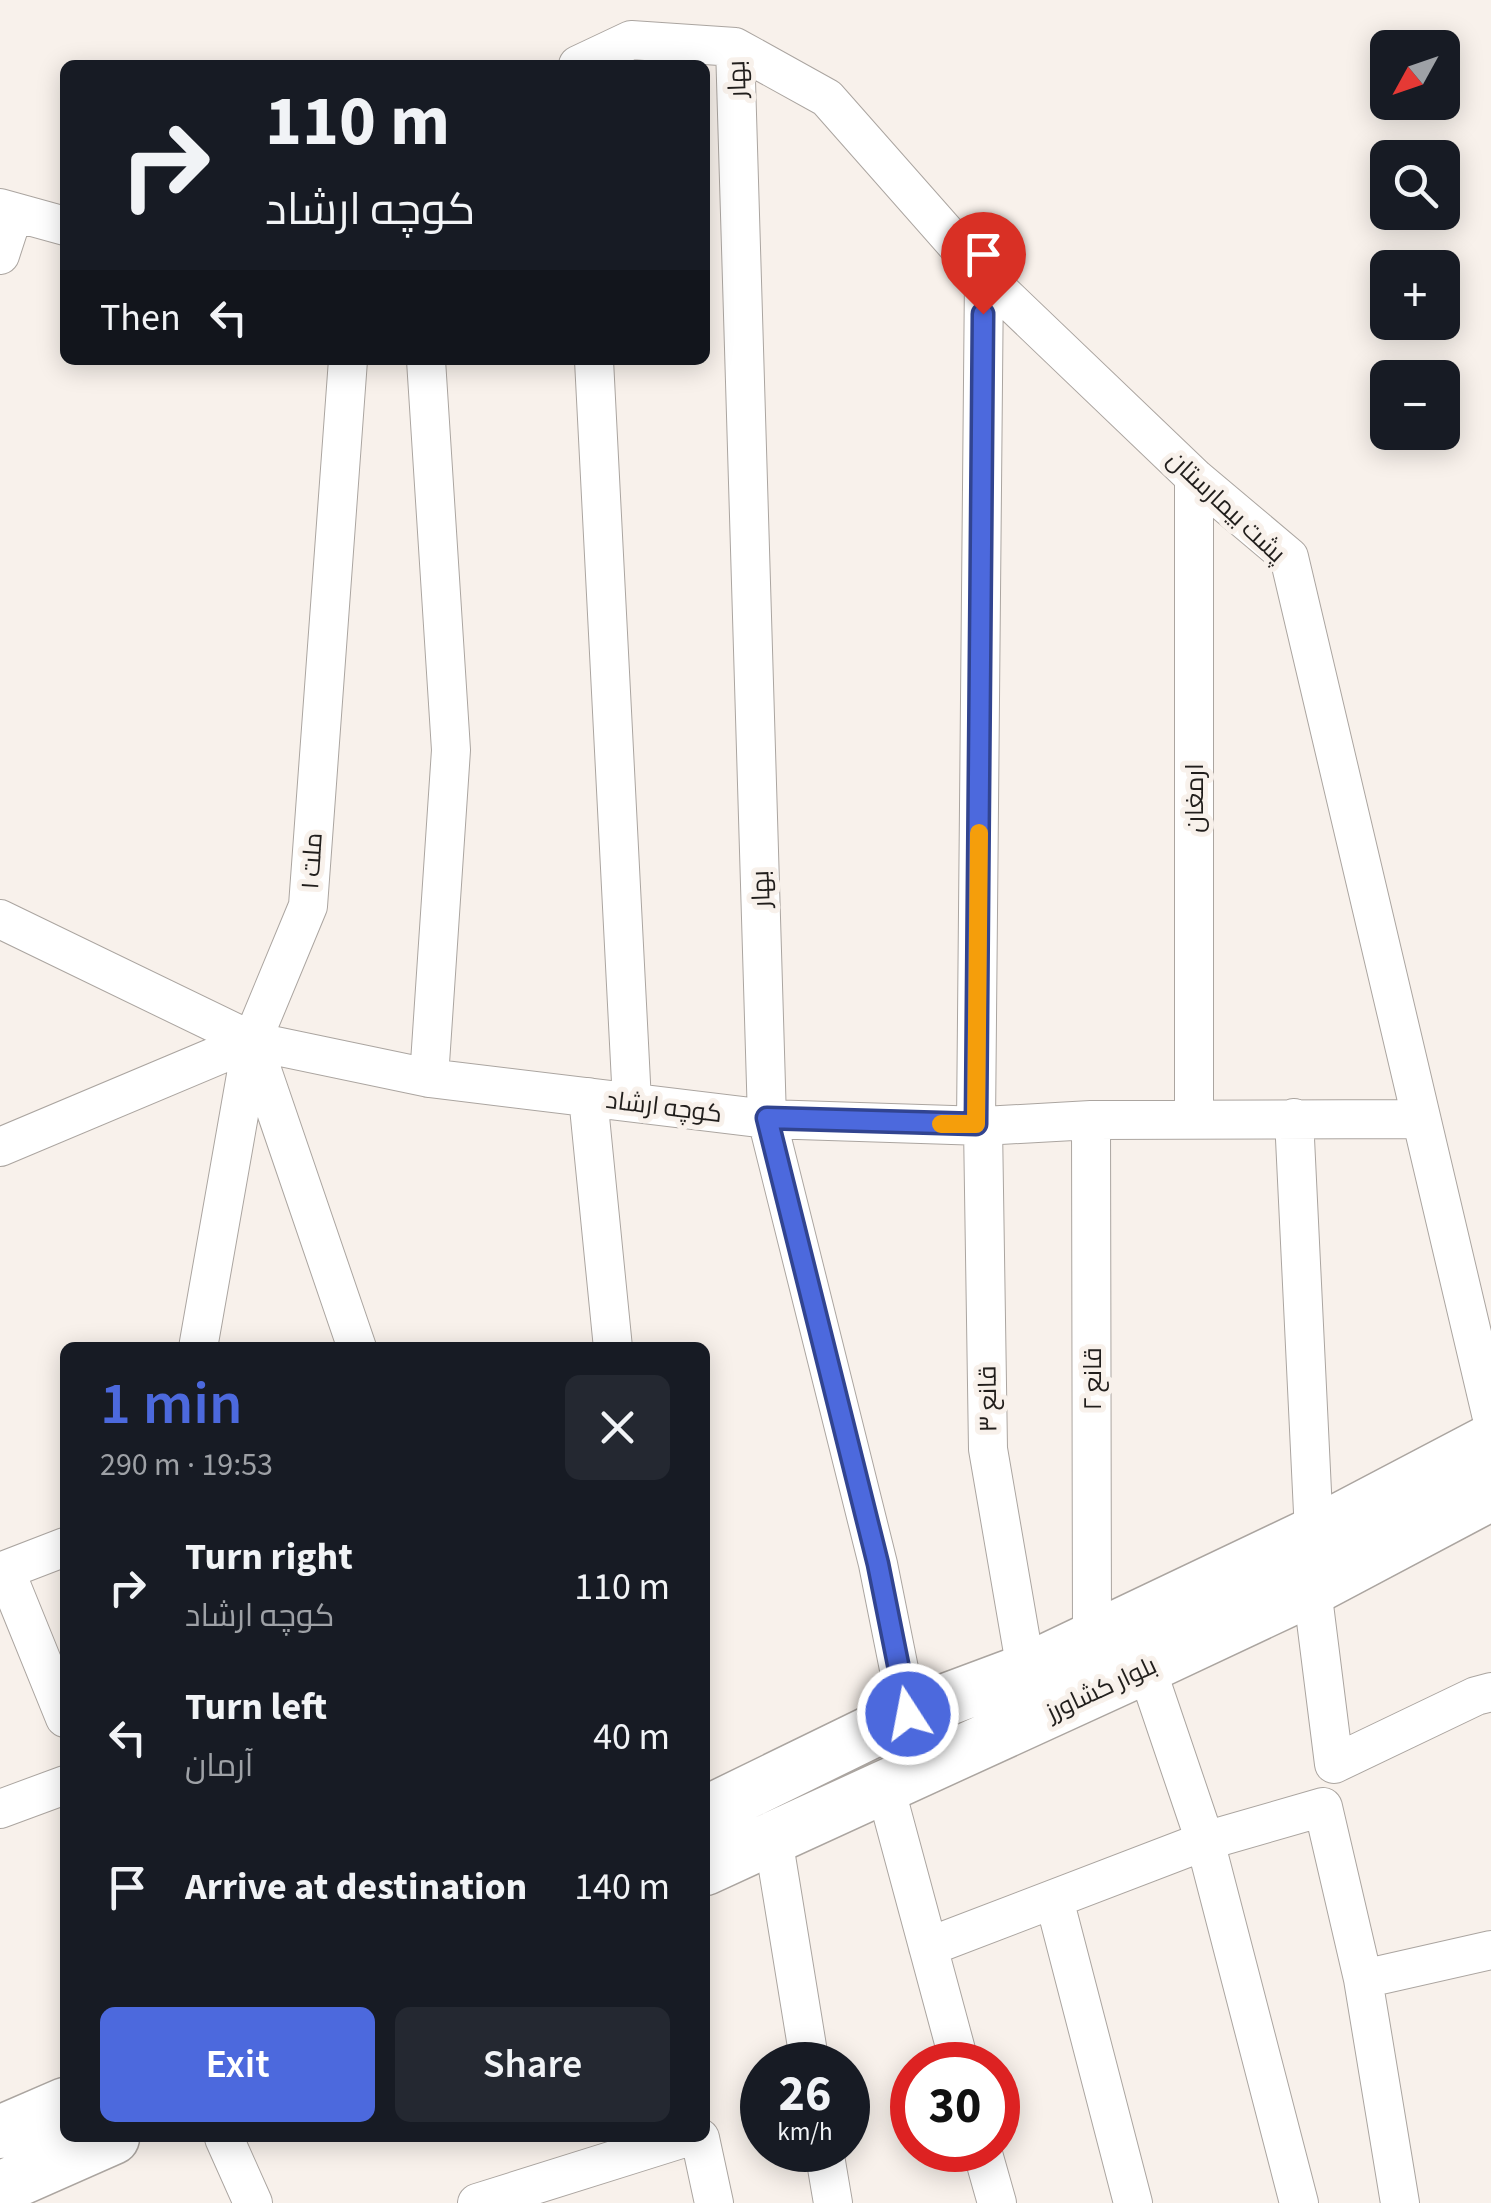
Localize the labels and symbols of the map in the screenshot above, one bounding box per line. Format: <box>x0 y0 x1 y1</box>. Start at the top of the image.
north arrow <box>1370 30 1460 120</box>
street label: بهار <box>718 60 756 100</box>
pin <box>941 212 1026 315</box>
street label: پشت بیمارستان <box>1159 442 1294 571</box>
street label: ارمغان <box>1177 763 1213 833</box>
street label: ملت ۱ <box>292 831 332 891</box>
street label: بهار <box>742 870 780 910</box>
street label: کوچه ارشاد <box>604 1082 724 1132</box>
street label: قانع ۲ <box>1075 1347 1111 1411</box>
street label: قانع ۳ <box>969 1365 1007 1433</box>
street label: بلوار کشاورز <box>1038 1648 1163 1731</box>
position arrow <box>856 1662 960 1766</box>
speed limit sign: 30 <box>890 2042 1020 2172</box>

